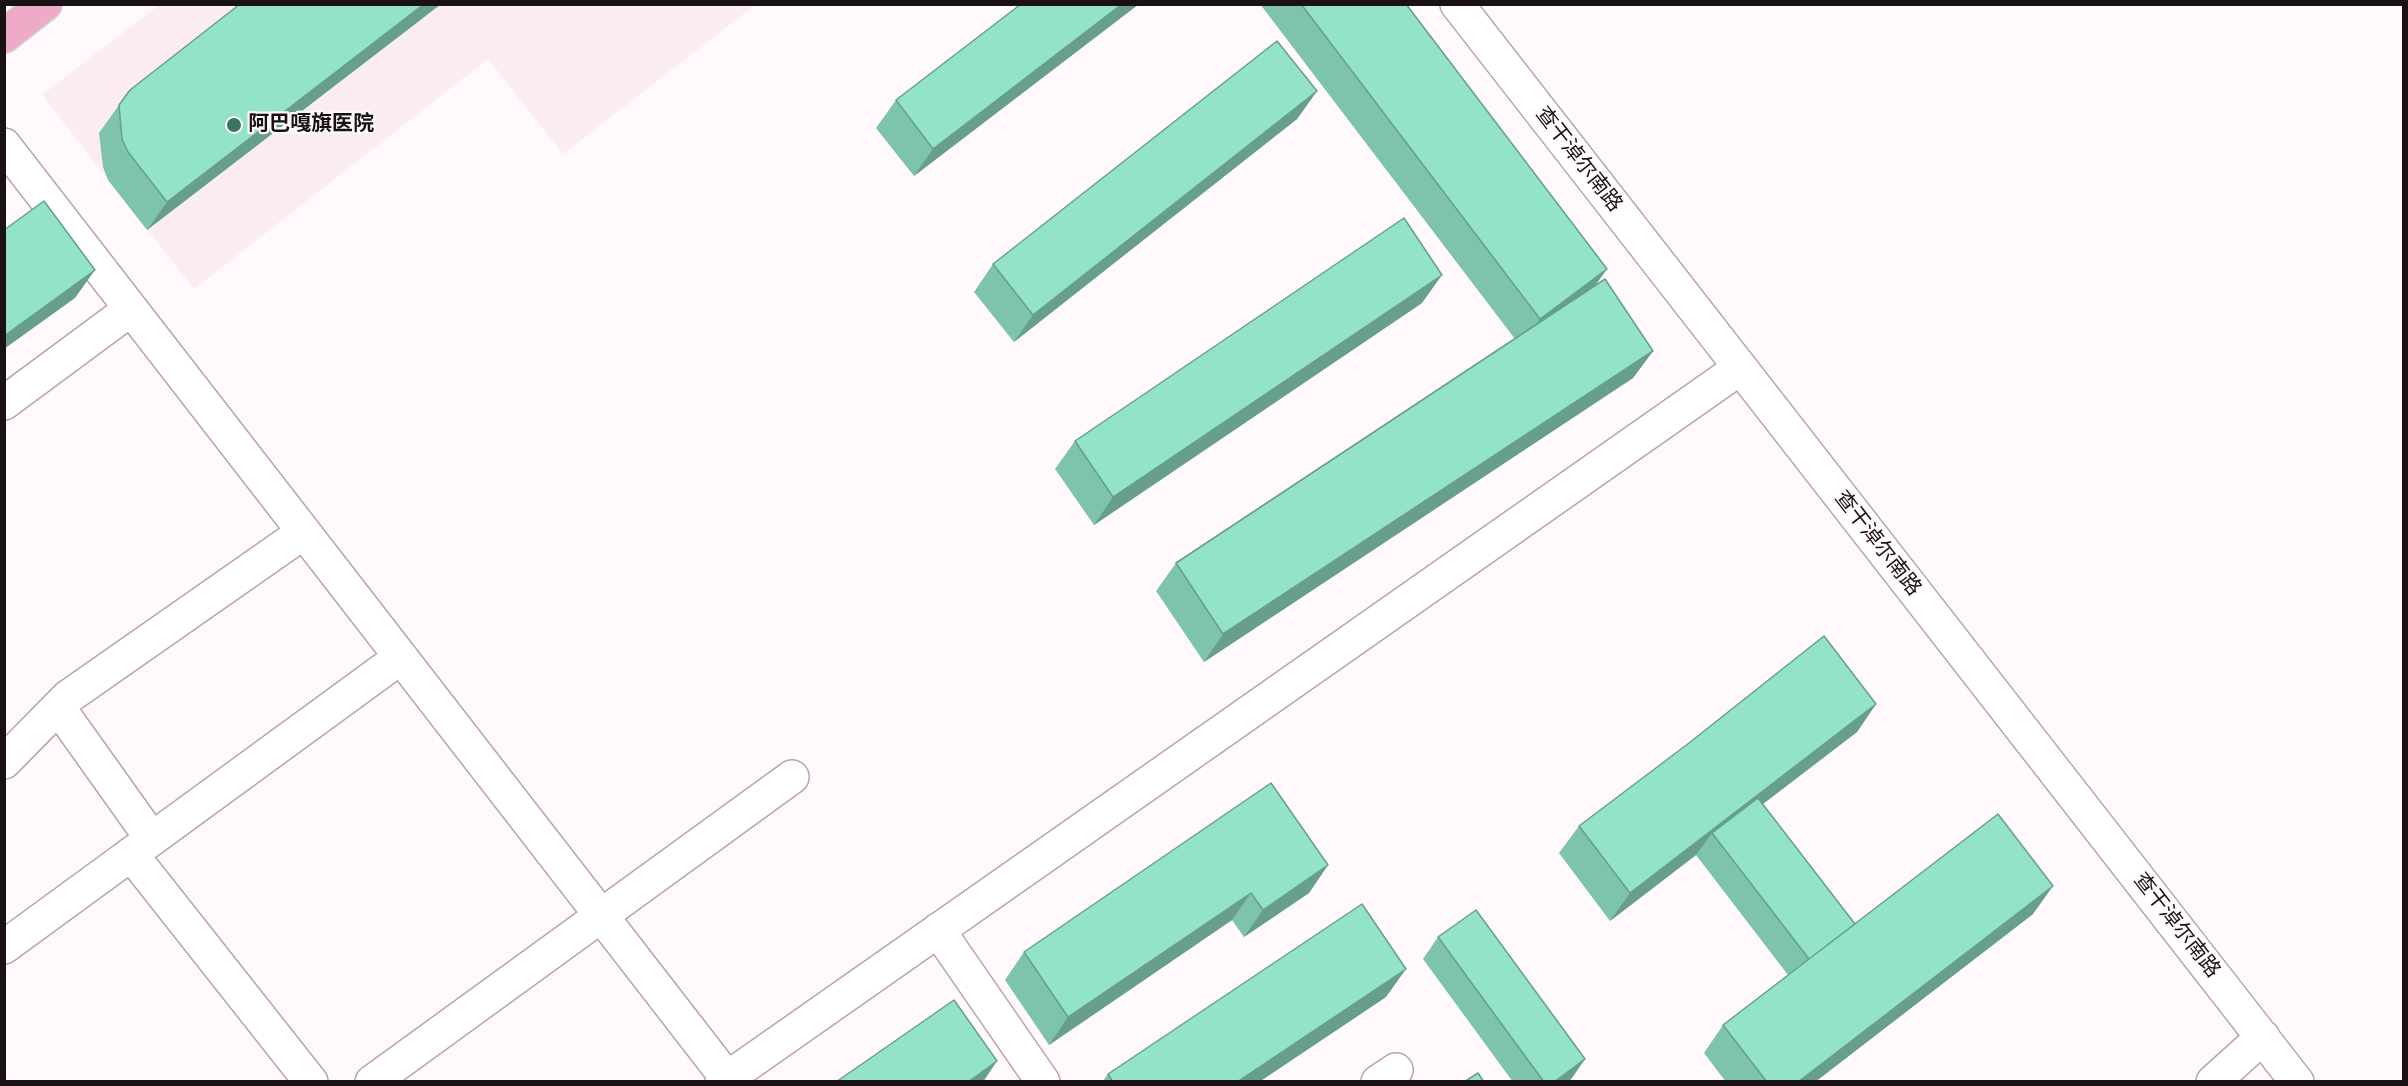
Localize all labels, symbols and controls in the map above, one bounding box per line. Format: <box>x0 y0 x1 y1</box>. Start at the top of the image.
street label: 查干淖尔南路 <box>1529 103 1627 217</box>
place label: 阿巴嘎旗医院 <box>248 112 374 138</box>
marker: 阿巴嘎旗医院 <box>225 116 243 134</box>
street label: 查干淖尔南路 <box>1828 487 1926 601</box>
street label: 查干淖尔南路 <box>2127 869 2225 983</box>

